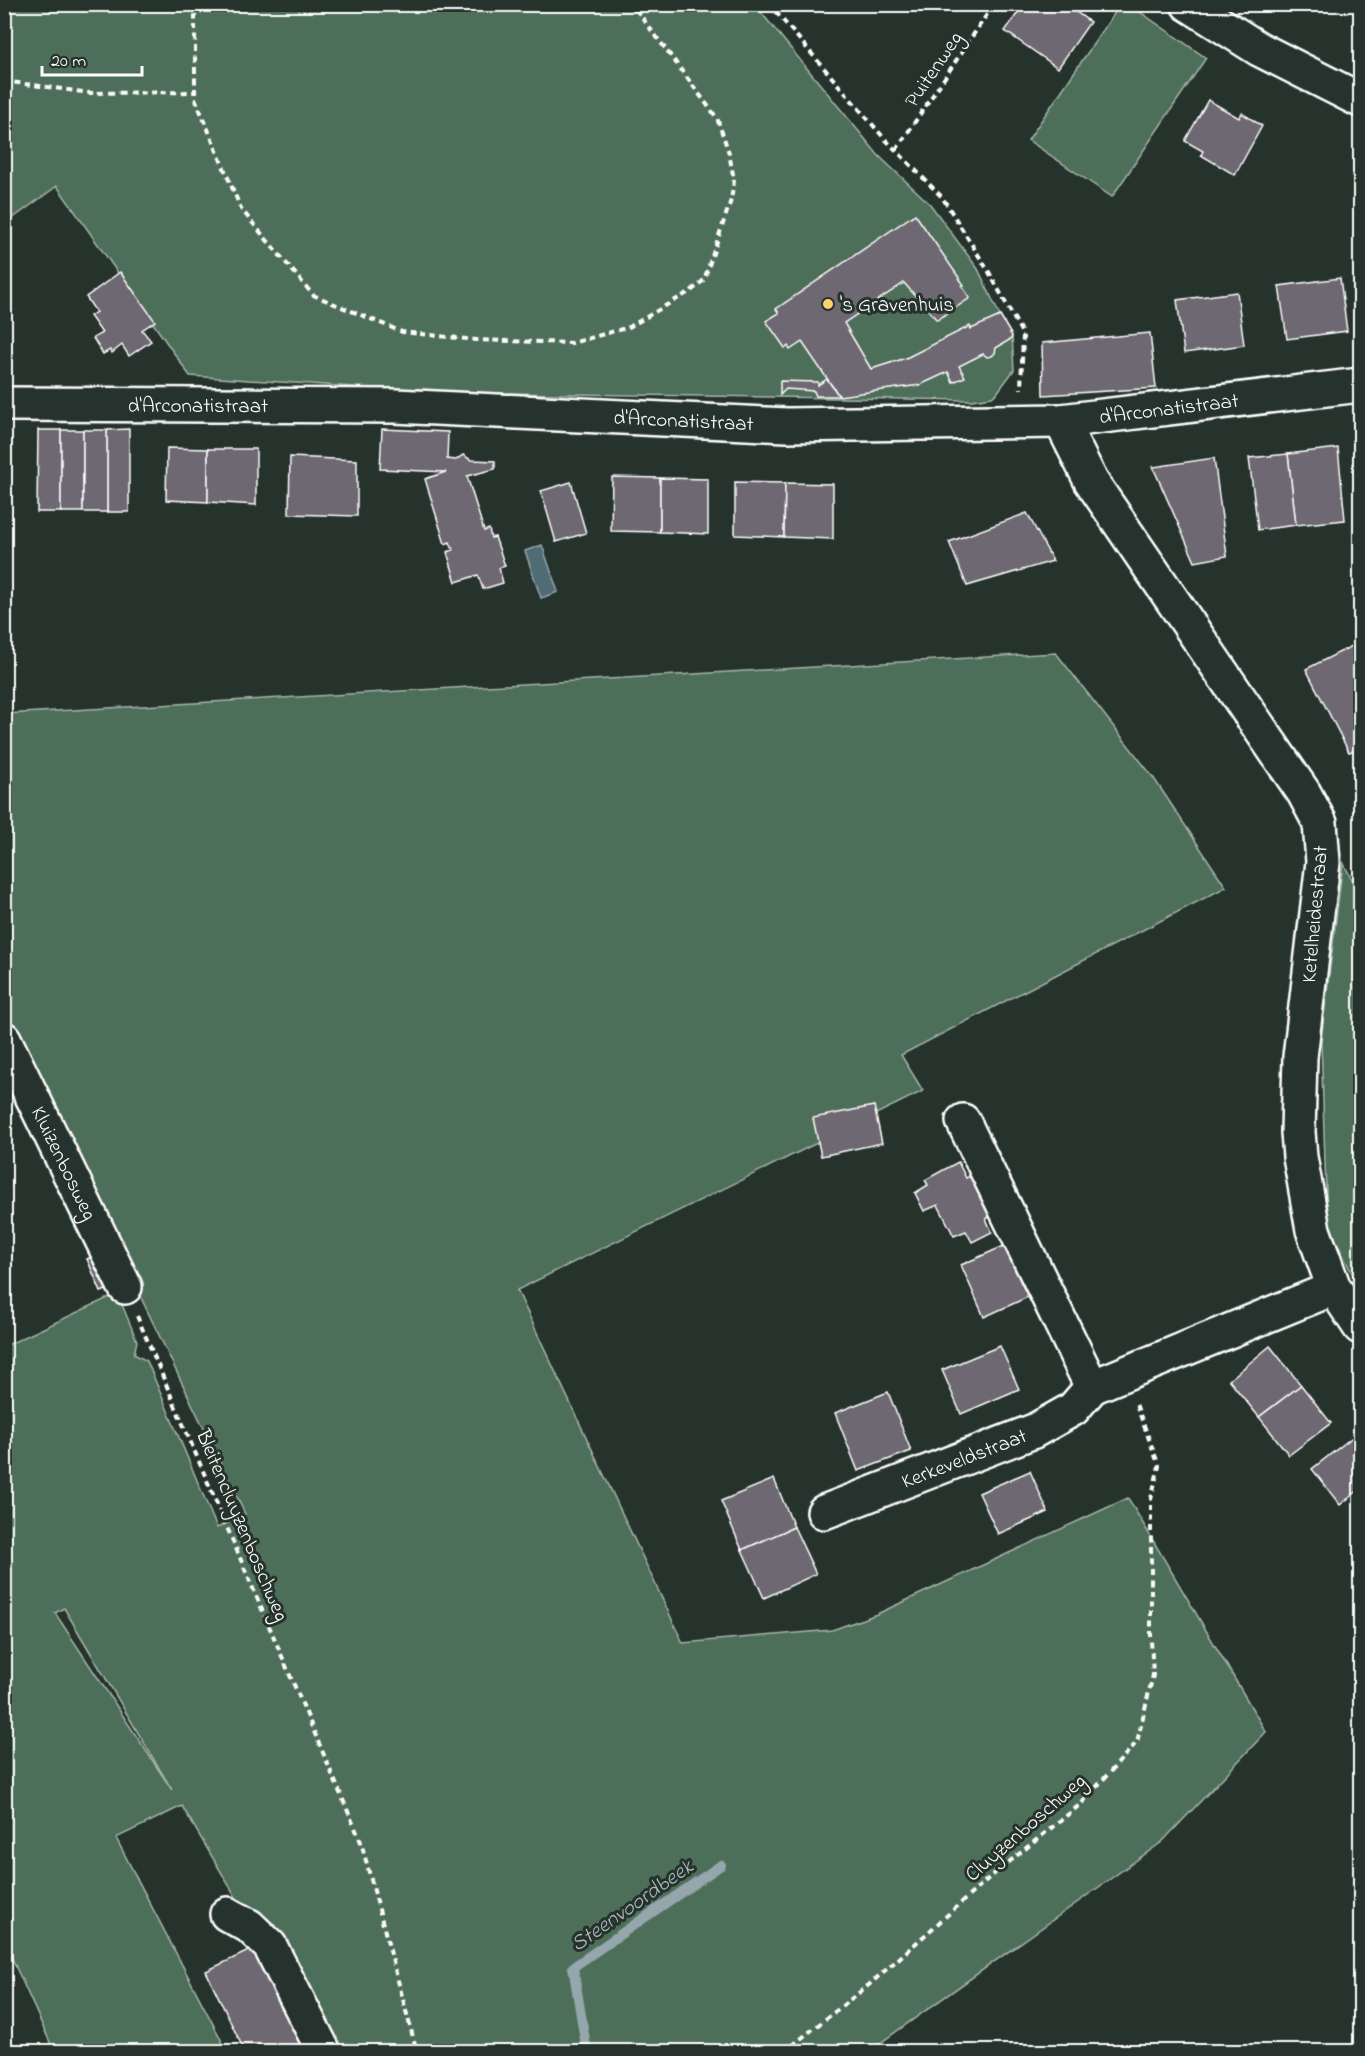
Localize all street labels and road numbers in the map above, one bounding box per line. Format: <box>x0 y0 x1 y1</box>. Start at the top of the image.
street label: Puitenweg <box>898 26 973 115</box>
street label: d'Arconatistraat <box>1098 387 1240 433</box>
street label: d'Arconatistraat <box>128 392 268 422</box>
street label: d'Arconatistraat <box>613 404 754 440</box>
street label: Ketelheidestraat <box>1295 844 1337 984</box>
street label: Kluizenbosweg <box>22 1102 103 1227</box>
street label: Kerkeveldstraat <box>898 1422 1032 1498</box>
street label: Bleitencluyzenboschweg <box>185 1424 295 1627</box>
street label: Cluyzenboschweg <box>959 1767 1095 1891</box>

